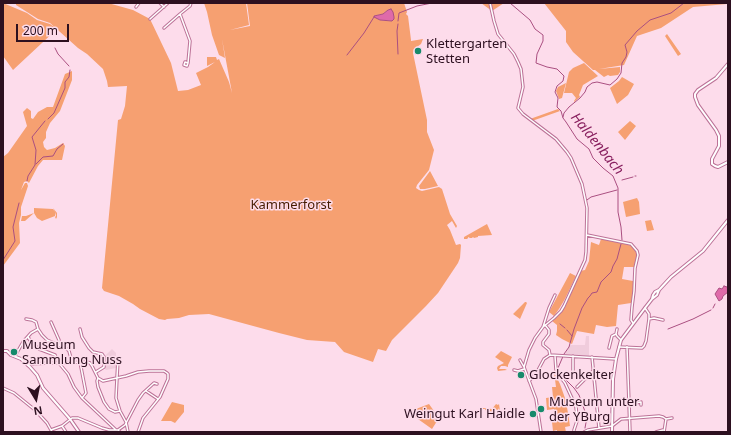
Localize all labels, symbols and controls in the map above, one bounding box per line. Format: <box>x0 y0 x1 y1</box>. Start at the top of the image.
scale bar <box>18 16 71 42</box>
text: 200 m <box>23 22 58 39</box>
place label: Klettergarten Stetten <box>426 36 507 67</box>
marker: Klettergarten Stetten <box>413 46 423 56</box>
water label: Haldenbach <box>567 110 627 178</box>
park label: Kammerforst <box>251 197 331 213</box>
place label: Museum Sammlung Nuss <box>22 337 122 368</box>
marker: Museum Sammlung Nuss <box>9 347 19 357</box>
place label: Glockenkelter <box>529 367 613 383</box>
marker: Glockenkelter <box>516 370 526 380</box>
north arrow <box>16 379 56 419</box>
place label: Museum unter der YBurg <box>549 394 639 425</box>
text: N <box>32 403 44 419</box>
marker: Museum unter der YBurg <box>536 404 546 414</box>
place label: Weingut Karl Haidle <box>404 406 525 422</box>
marker: Weingut Karl Haidle <box>528 409 538 419</box>

